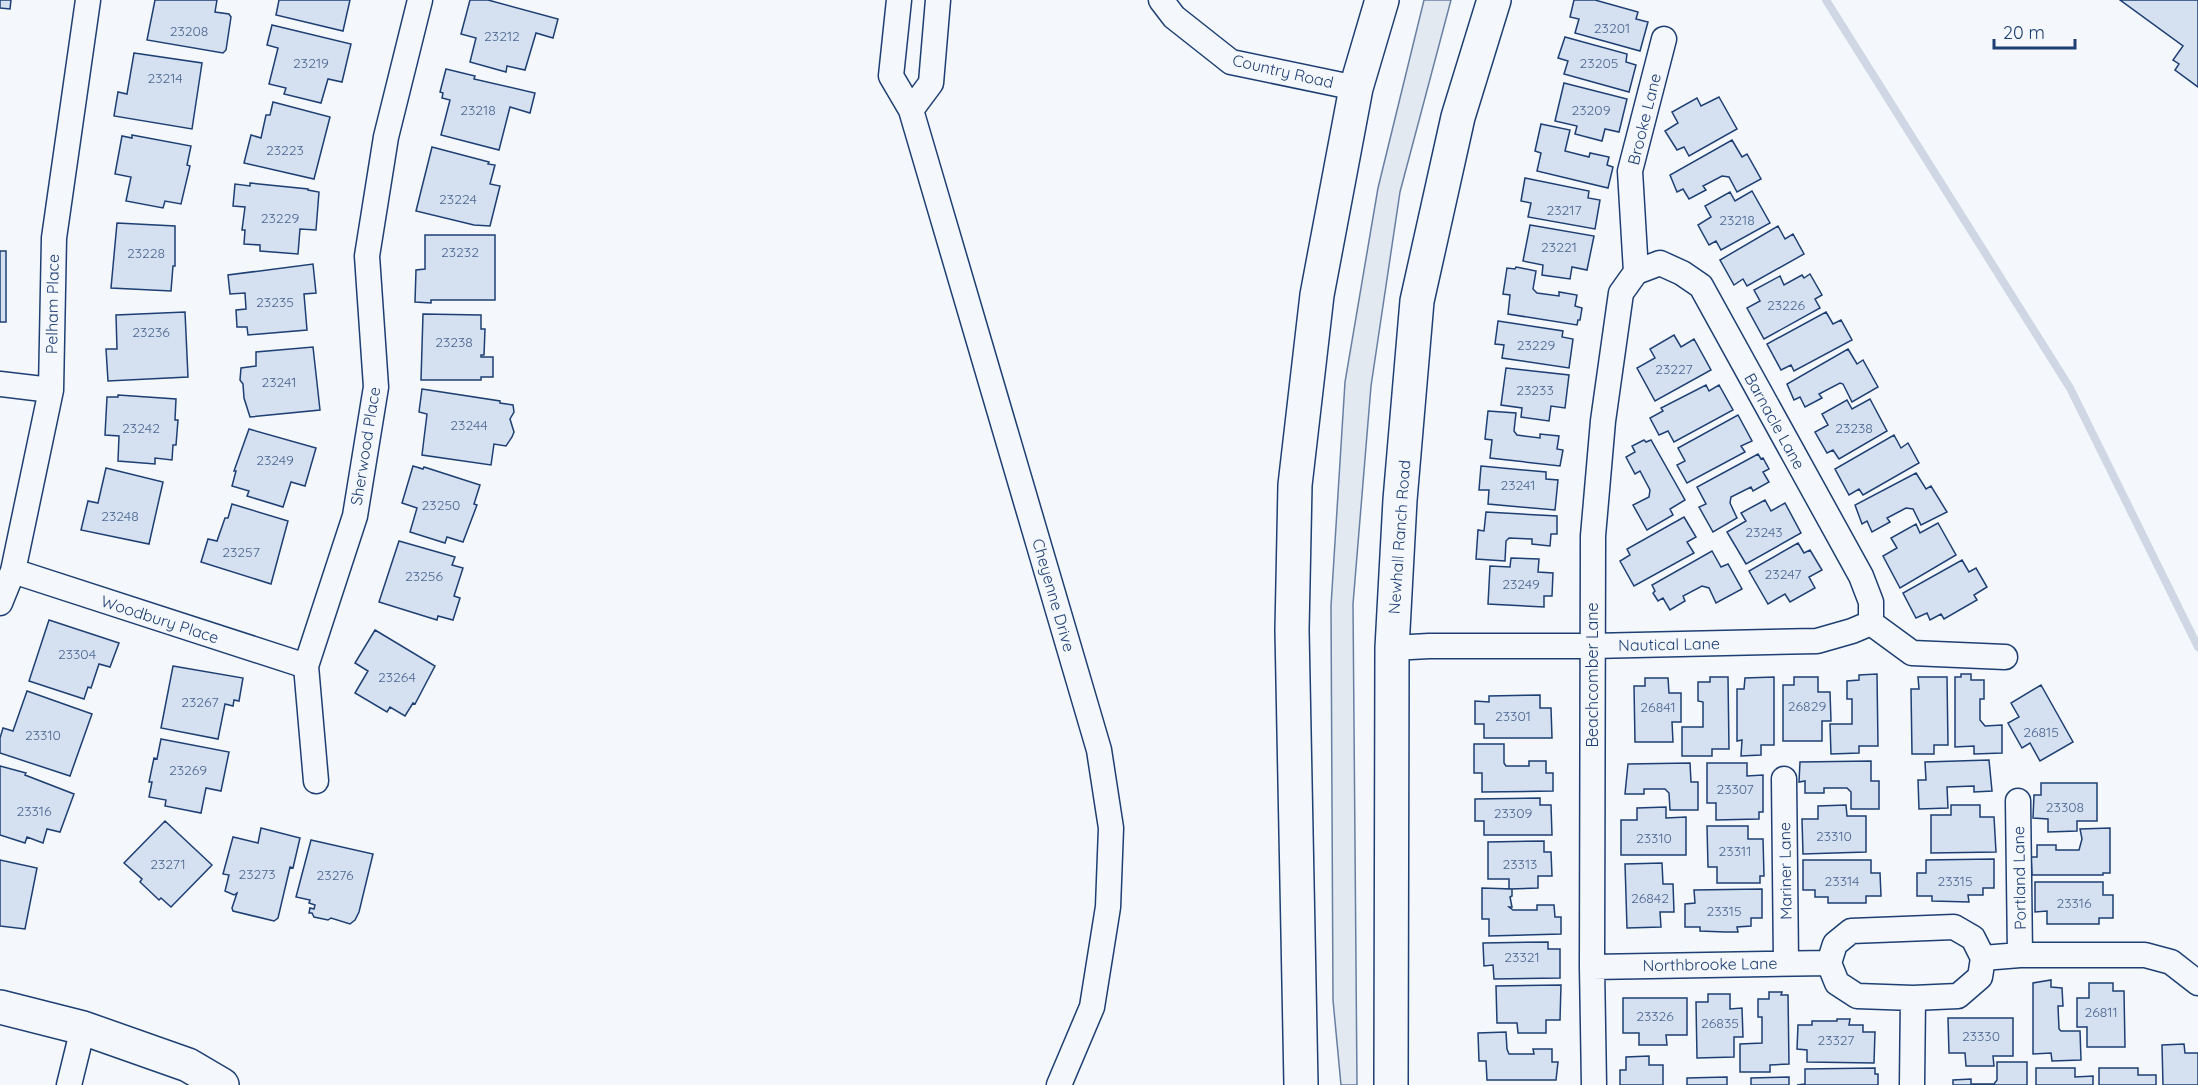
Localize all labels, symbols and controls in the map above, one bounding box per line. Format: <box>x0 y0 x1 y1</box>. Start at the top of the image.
scale bar <box>1994 12 2075 50</box>
house number: 23201 <box>1594 19 1630 37</box>
text: 20 m <box>2003 21 2045 44</box>
house number: 23208 <box>170 22 208 40</box>
house number: 23212 <box>484 27 520 45</box>
street label: Country Road <box>1230 50 1336 92</box>
house number: 23219 <box>293 54 329 72</box>
house number: 23205 <box>1580 54 1618 72</box>
house number: 23214 <box>147 69 183 87</box>
street label: Brooke Lane <box>1623 71 1665 167</box>
house number: 23218 <box>460 101 496 119</box>
house number: 23209 <box>1572 101 1611 119</box>
house number: 23223 <box>266 141 304 159</box>
house number: 23224 <box>439 190 477 208</box>
house number: 23217 <box>1546 201 1582 219</box>
house number: 23229 <box>261 209 299 227</box>
house number: 23218 <box>1719 211 1755 229</box>
house number: 23221 <box>1541 238 1577 256</box>
house number: 23232 <box>441 243 479 261</box>
house number: 23228 <box>127 244 165 262</box>
street label: Pelham Place <box>41 254 63 354</box>
house number: 23235 <box>256 293 294 311</box>
house number: 23226 <box>1767 296 1806 314</box>
house number: 23236 <box>132 323 170 341</box>
house number: 23238 <box>435 333 473 351</box>
house number: 23229 <box>1517 336 1555 354</box>
house number: 23227 <box>1655 360 1693 378</box>
street label: Barnacle Lane <box>1740 369 1810 473</box>
house number: 23241 <box>261 373 297 391</box>
house number: 23233 <box>1516 381 1554 399</box>
street label: Sherwood Place <box>346 385 384 507</box>
house number: 23244 <box>450 416 488 434</box>
house number: 23242 <box>122 419 160 437</box>
house number: 23238 <box>1835 419 1873 437</box>
house number: 23249 <box>256 451 294 469</box>
street label: Newhall Ranch Road <box>1384 459 1414 615</box>
house number: 23241 <box>1500 476 1536 494</box>
house number: 23250 <box>422 496 460 514</box>
house number: 23248 <box>101 507 139 525</box>
house number: 23243 <box>1745 523 1783 541</box>
street label: Cheyenne Drive <box>1028 536 1080 654</box>
house number: 23257 <box>222 543 260 561</box>
house number: 23247 <box>1765 565 1801 583</box>
house number: 23256 <box>405 567 443 585</box>
house number: 23249 <box>1502 575 1540 593</box>
street label: Woodbury Place <box>98 590 222 648</box>
street label: Beachcomber Lane <box>1582 603 1602 747</box>
street label: Nautical Lane <box>1618 633 1720 655</box>
house number: 23304 <box>58 645 96 663</box>
house number: 23264 <box>378 668 416 686</box>
house number: 23267 <box>181 693 219 711</box>
house number: 26829 <box>1788 697 1826 715</box>
house number: 26841 <box>1640 698 1676 716</box>
house number: 23301 <box>1495 707 1531 725</box>
house number: 26815 <box>2023 723 2059 741</box>
house number: 23310 <box>25 726 61 744</box>
house number: 23269 <box>169 761 207 779</box>
house number: 23307 <box>1716 780 1754 798</box>
house number: 23308 <box>2046 798 2084 816</box>
house number: 23316 <box>16 802 52 820</box>
house number: 23309 <box>1494 804 1532 822</box>
street label: Mariner Lane <box>1774 822 1796 920</box>
street label: Portland Lane <box>2008 826 2030 930</box>
house number: 23310 <box>1816 827 1852 845</box>
house number: 23310 <box>1636 829 1672 847</box>
house number: 23311 <box>1719 842 1751 860</box>
house number: 23271 <box>150 855 186 873</box>
house number: 23313 <box>1503 855 1537 873</box>
house number: 23273 <box>238 865 276 883</box>
house number: 23276 <box>317 866 354 884</box>
house number: 23314 <box>1825 872 1859 890</box>
house number: 23315 <box>1937 872 1973 890</box>
house number: 26842 <box>1631 889 1669 907</box>
house number: 23316 <box>2056 894 2092 912</box>
house number: 23315 <box>1706 902 1742 920</box>
house number: 23321 <box>1504 948 1540 966</box>
street label: Northbrooke Lane <box>1642 953 1778 975</box>
house number: 26811 <box>2084 1003 2118 1021</box>
house number: 23326 <box>1636 1007 1674 1025</box>
house number: 26835 <box>1701 1014 1739 1032</box>
house number: 23330 <box>1962 1027 2000 1045</box>
house number: 23327 <box>1817 1031 1855 1049</box>

